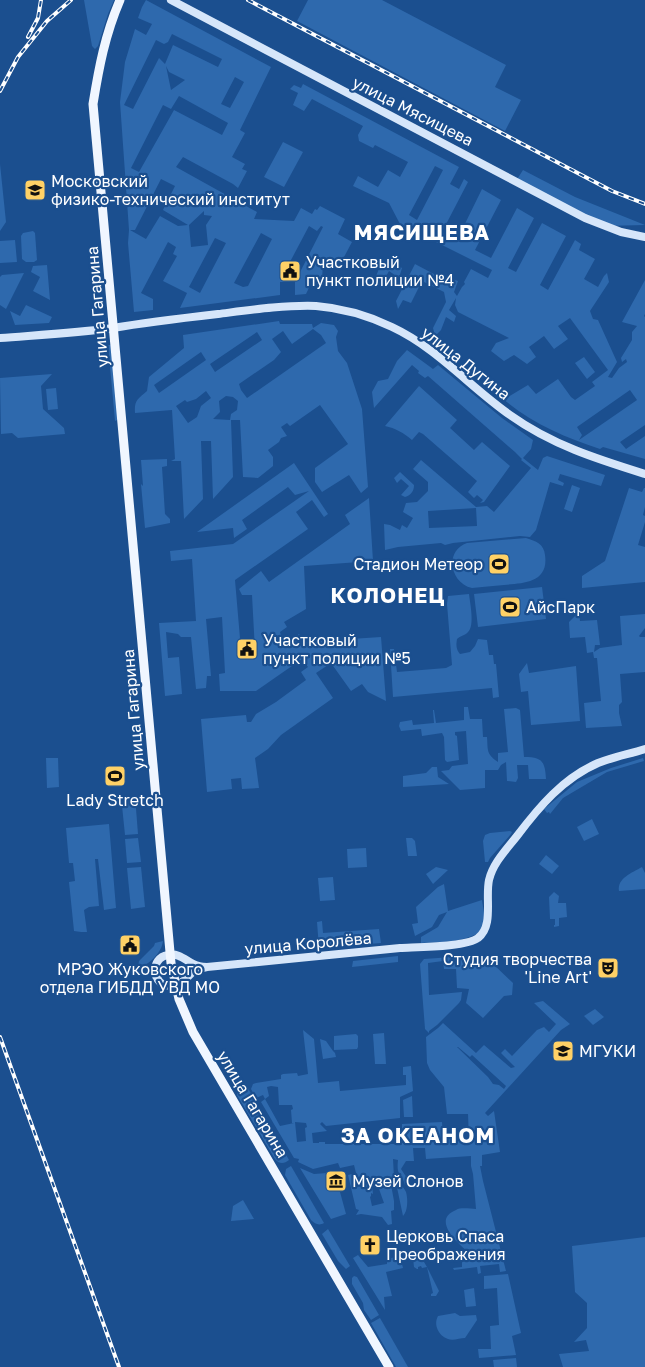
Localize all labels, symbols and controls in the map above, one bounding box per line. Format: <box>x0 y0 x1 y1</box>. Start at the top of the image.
street label: улица Мясищева <box>349 72 477 150</box>
place label: Московский физико-технический институт <box>51 171 290 209</box>
school or university icon: Московский физико-технический институт <box>23 178 47 202</box>
district label: МЯСИЩЕВА <box>354 219 490 245</box>
street label: улица Гагарина <box>82 245 112 369</box>
place label: Участковый пункт полиции №4 <box>306 252 454 290</box>
public building icon: Участковый пункт полиции №4 <box>278 259 302 283</box>
street label: улица Дугина <box>418 322 514 404</box>
sports icon: Стадион Метеор <box>487 552 511 576</box>
place label: Стадион Метеор <box>353 554 483 574</box>
district label: КОЛОНЕЦ <box>330 582 446 608</box>
sports icon: АйсПарк <box>498 595 522 619</box>
place label: АйсПарк <box>526 597 595 617</box>
place label: Участковый пункт полиции №5 <box>263 630 411 668</box>
public building icon: Участковый пункт полиции №5 <box>235 637 259 661</box>
street label: улица Гагарина <box>118 648 148 772</box>
sports icon: Lady Stretch <box>103 764 127 788</box>
place label: Lady Stretch <box>66 790 164 810</box>
street label: улица Королёва <box>244 927 372 959</box>
public building icon: МРЭО Жуковского отдела ГИБДД УВД МО <box>118 933 142 957</box>
place label: Студия творчества 'Line Art' <box>443 949 592 987</box>
theatre icon: Студия творчества 'Line Art' <box>596 956 620 980</box>
place label: МРЭО Жуковского отдела ГИБДД УВД МО <box>40 959 220 997</box>
school or university icon: МГУКИ <box>551 1039 575 1063</box>
place label: МГУКИ <box>579 1041 636 1061</box>
street label: улица Гагарина <box>213 1047 293 1161</box>
district label: ЗА ОКЕАНОМ <box>341 1122 495 1148</box>
museum icon: Музей Слонов <box>324 1169 348 1193</box>
place label: Музей Слонов <box>352 1171 464 1191</box>
place label: Церковь Спаса Преображения <box>386 1226 506 1264</box>
church icon: Церковь Спаса Преображения <box>358 1233 382 1257</box>

